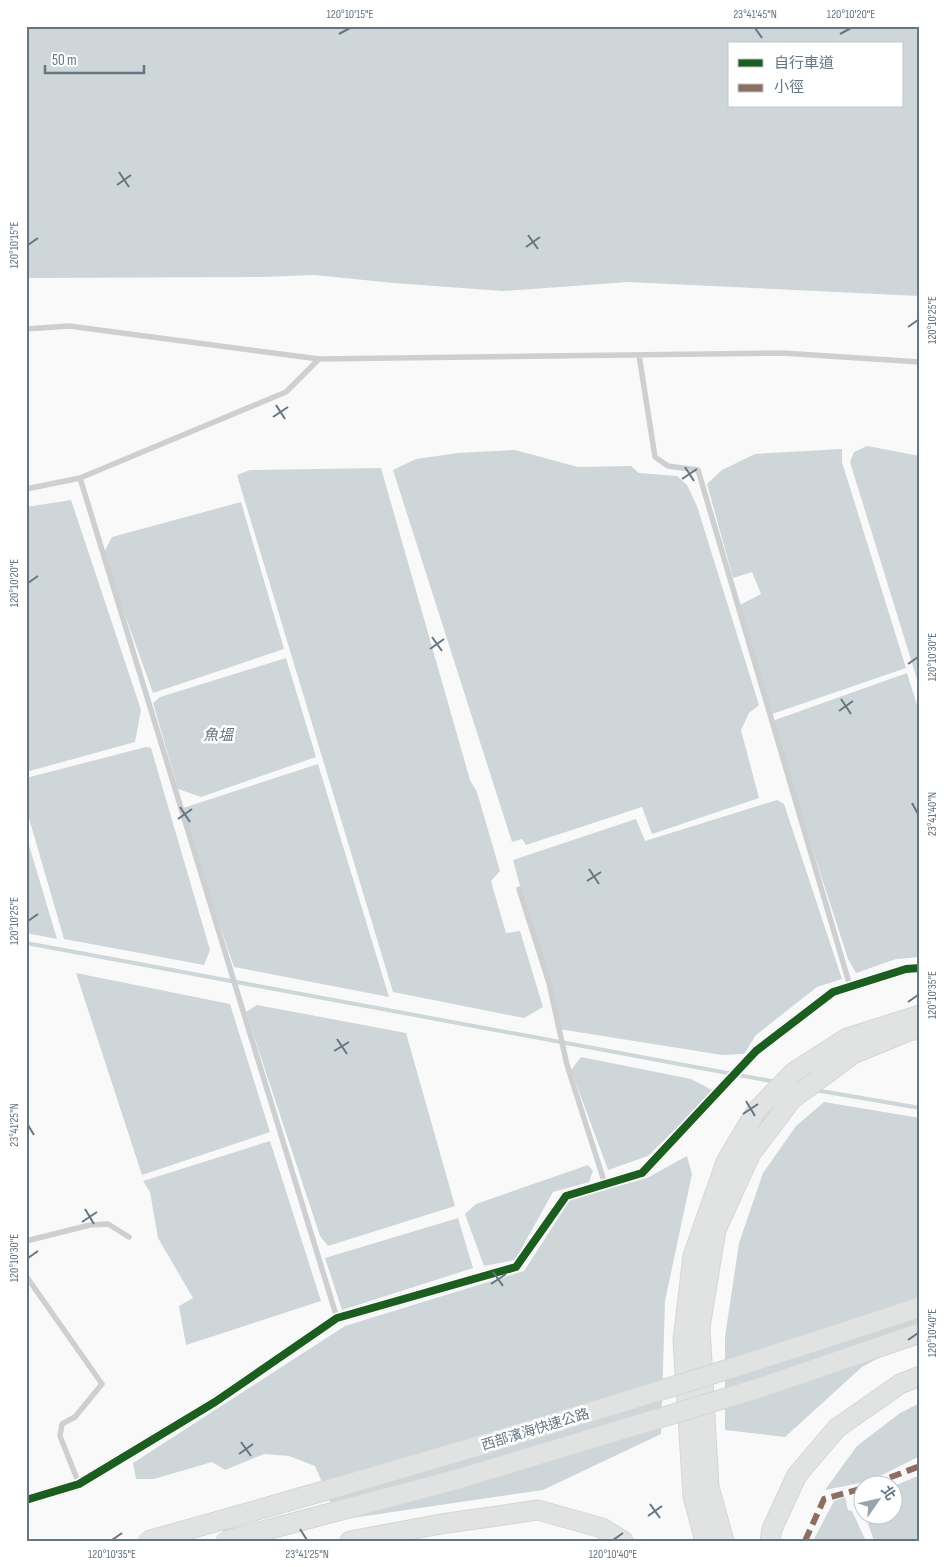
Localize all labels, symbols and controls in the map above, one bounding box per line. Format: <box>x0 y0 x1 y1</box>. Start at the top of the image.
text: 120°10'15"E <box>326 7 374 22</box>
text: 23°41'45"N <box>733 7 777 22</box>
text: 120°10'20"E <box>827 7 875 22</box>
scale bar <box>45 42 144 74</box>
legend <box>728 42 904 108</box>
text: 50 m <box>52 51 77 70</box>
text: 自行車道 <box>774 54 834 73</box>
text: 小徑 <box>774 78 804 97</box>
text: 120°10'15"E <box>7 221 22 269</box>
text: 120°10'25"E <box>925 296 940 344</box>
text: 120°10'20"E <box>7 559 22 607</box>
text: 120°10'30"E <box>925 633 940 681</box>
water label: 魚塭 <box>203 726 235 745</box>
text: 23°41'40"N <box>925 792 940 836</box>
text: 120°10'25"E <box>7 897 22 945</box>
text: 120°10'35"E <box>925 971 940 1019</box>
text: 23°41'25"N <box>7 1103 22 1147</box>
text: 120°10'30"E <box>7 1234 22 1282</box>
text: 120°10'40"E <box>925 1309 940 1357</box>
street label: 西部濱海快速公路 <box>479 1405 591 1454</box>
north arrow <box>854 1474 904 1524</box>
text: 北 <box>877 1482 899 1504</box>
text: 120°10'35"E <box>88 1547 136 1562</box>
text: 23°41'25"N <box>285 1547 329 1562</box>
text: 120°10'40"E <box>589 1547 637 1562</box>

